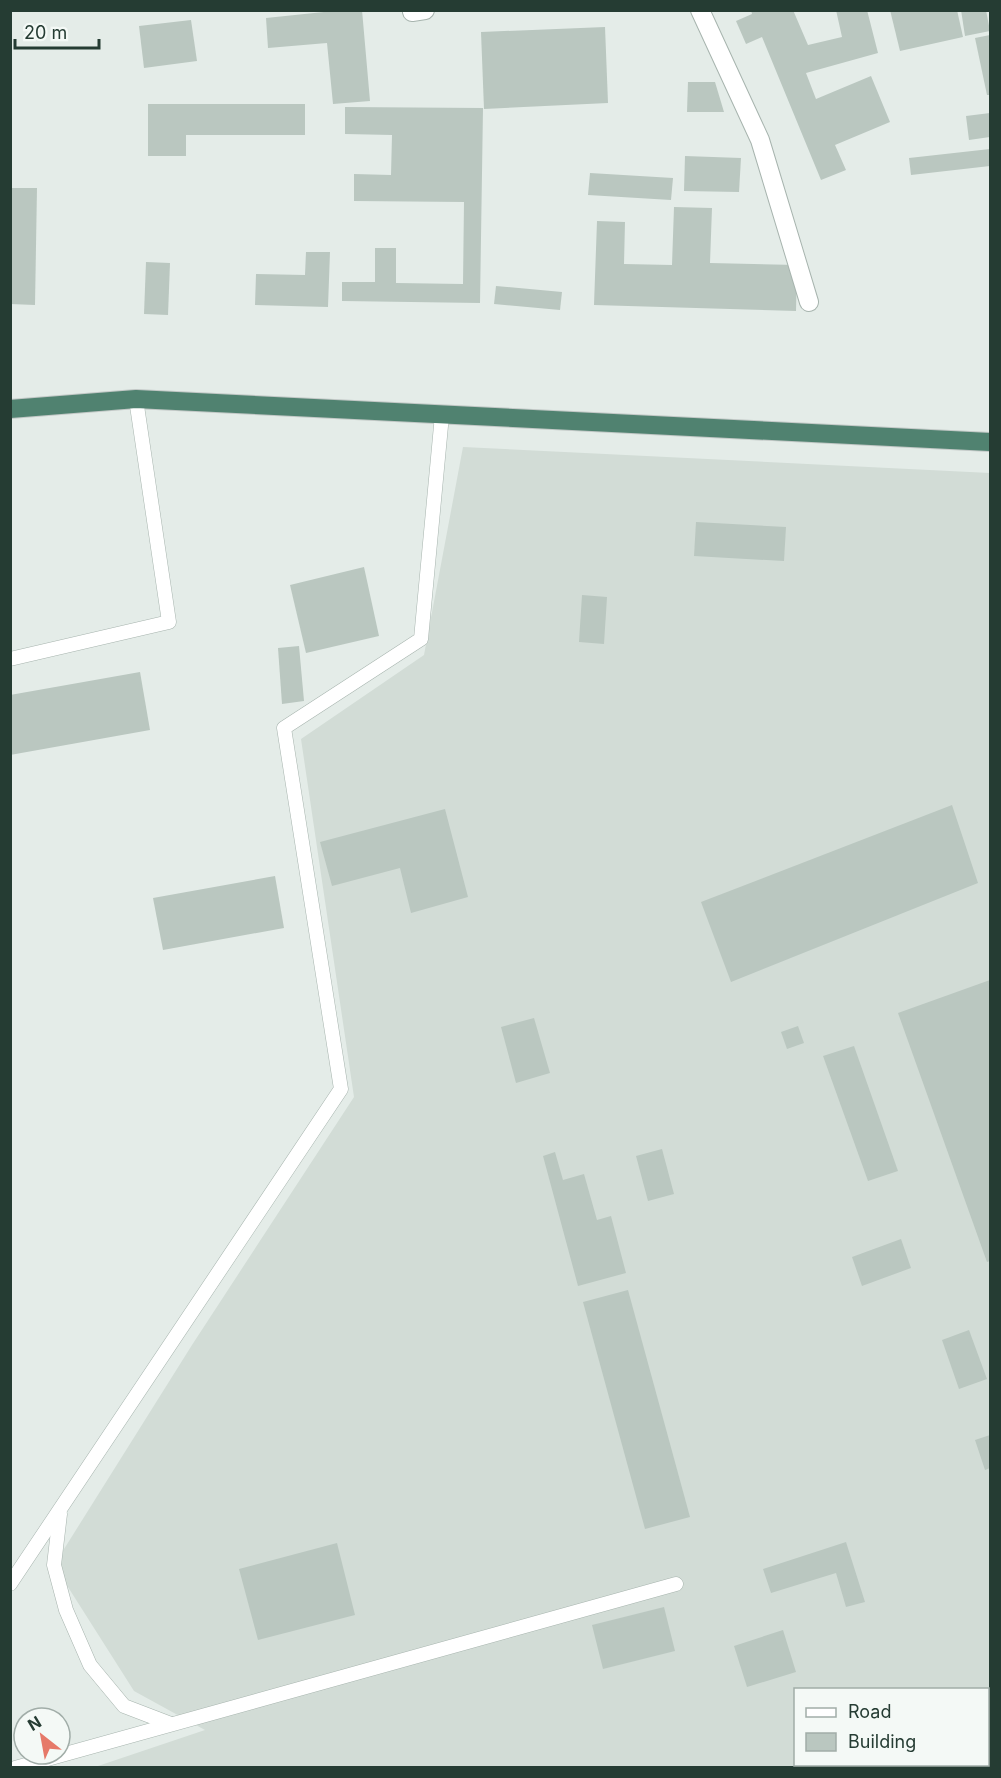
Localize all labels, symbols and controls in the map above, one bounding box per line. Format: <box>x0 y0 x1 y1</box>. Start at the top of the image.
scale bar <box>15 12 99 50</box>
text: 20 m <box>24 22 67 43</box>
legend <box>794 1688 989 1766</box>
text: Road <box>848 1701 891 1722</box>
north arrow <box>12 1706 72 1766</box>
text: N <box>24 1711 45 1735</box>
text: Building <box>848 1731 916 1752</box>

